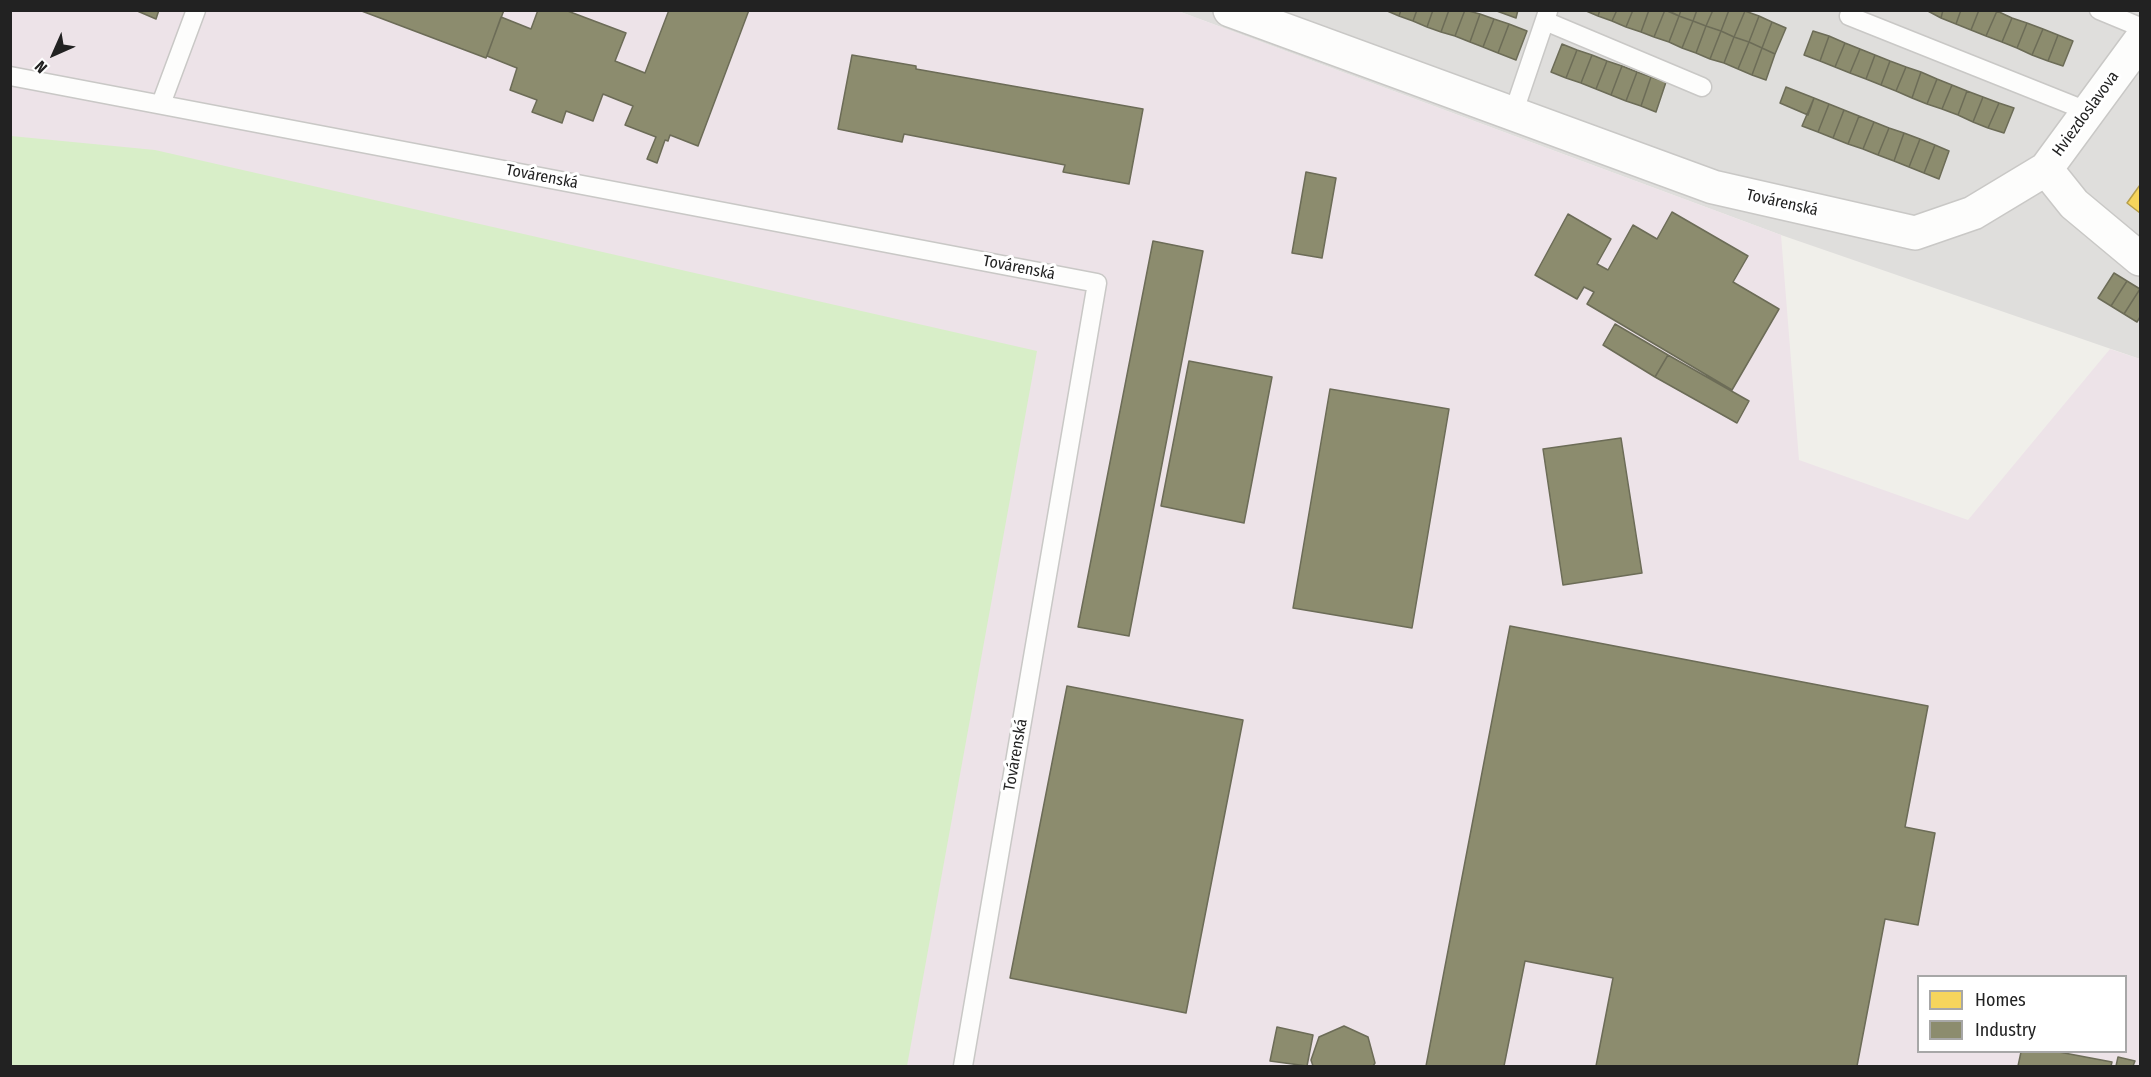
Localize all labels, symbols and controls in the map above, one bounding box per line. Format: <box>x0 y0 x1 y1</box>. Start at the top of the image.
north arrow <box>24 24 84 84</box>
text: N <box>31 57 51 77</box>
street label: Hviezdoslavova <box>2049 68 2123 160</box>
street label: Továrenská <box>504 161 580 193</box>
street label: Továrenská <box>1744 185 1820 221</box>
street label: Továrenská <box>981 252 1057 284</box>
street label: Továrenská <box>1000 717 1032 793</box>
legend <box>1917 975 2127 1053</box>
text: Homes <box>1975 989 2026 1011</box>
text: Industry <box>1975 1019 2036 1041</box>

